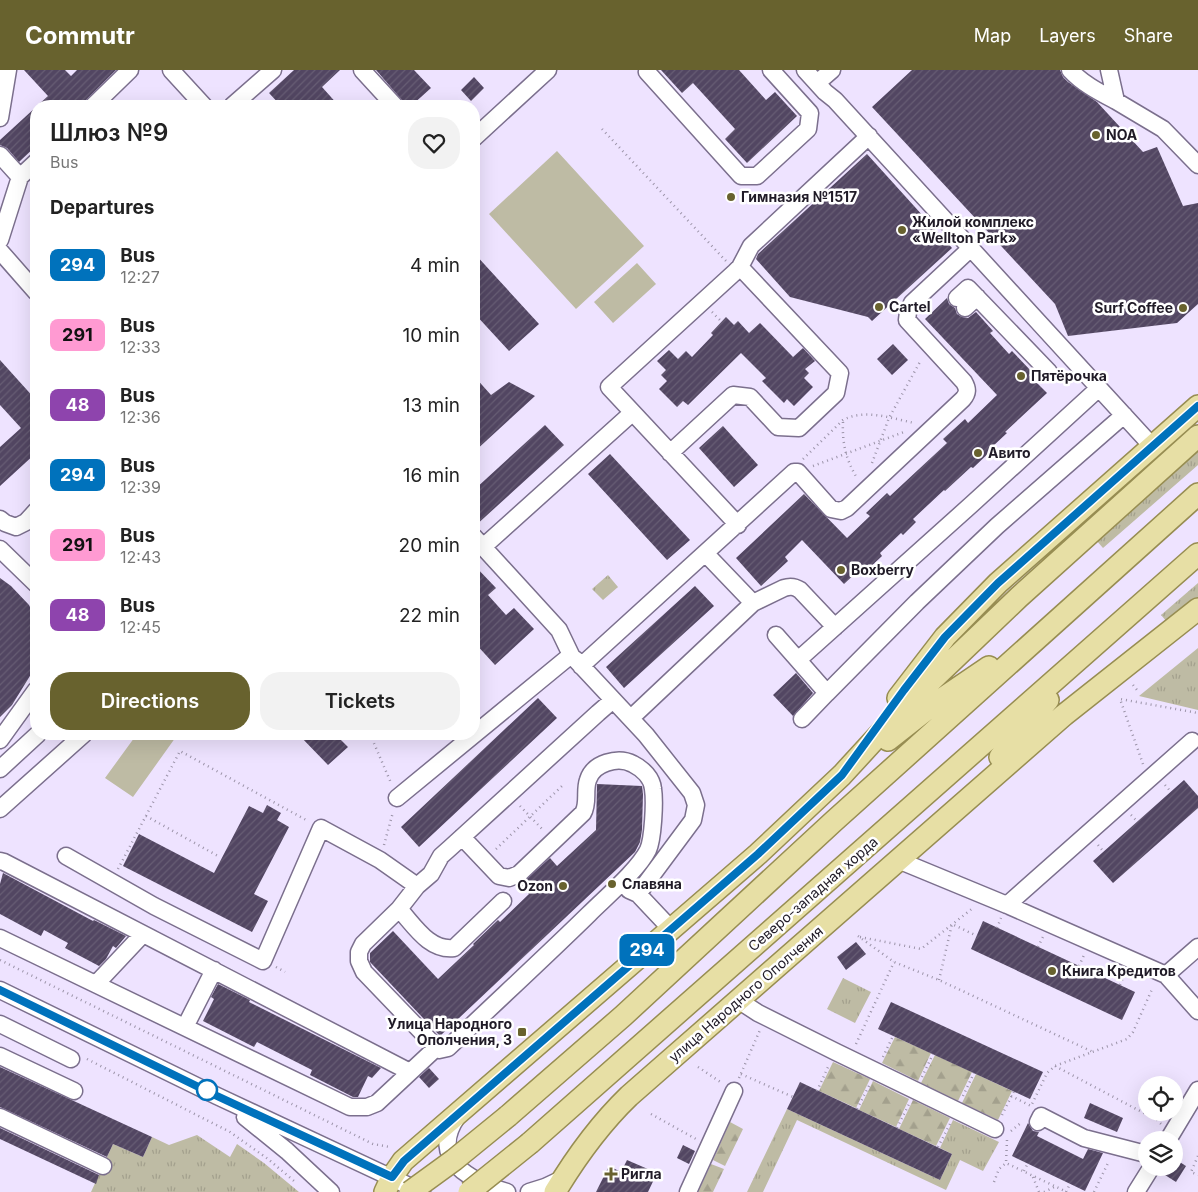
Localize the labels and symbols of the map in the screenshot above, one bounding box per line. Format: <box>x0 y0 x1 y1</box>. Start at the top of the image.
place label: NOA <box>1106 126 1138 143</box>
marker: NOA <box>1090 129 1102 141</box>
place label: Гимназия №1517 <box>741 188 857 205</box>
marker: Гимназия №1517 <box>725 191 737 203</box>
place label: Жилой комплекс «Wellton Park» <box>912 213 1034 246</box>
marker: Жилой комплекс «Wellton Park» <box>896 224 908 236</box>
place label: Cartel <box>889 298 931 315</box>
place label: Surf Coffee <box>1094 299 1173 316</box>
marker: Cartel <box>873 301 885 313</box>
marker: Surf Coffee <box>1177 302 1189 314</box>
place label: Пятёрочка <box>1031 367 1107 384</box>
marker: Пятёрочка <box>1015 370 1027 382</box>
place label: Авито <box>988 444 1031 461</box>
marker: Авито <box>972 447 984 459</box>
place label: Boxberry <box>851 561 915 578</box>
marker: Boxberry <box>835 564 847 576</box>
street label: Северо-западная хорда <box>744 833 881 955</box>
place label: Славяна <box>622 875 682 892</box>
place label: Ozon <box>517 877 553 894</box>
marker: Славяна <box>606 878 618 890</box>
marker: Ozon <box>557 880 569 892</box>
street label: улица Народного Ополчения <box>665 922 826 1065</box>
line badge: 294 <box>618 934 676 966</box>
place label: Книга Кредитов <box>1062 962 1176 979</box>
marker: Книга Кредитов <box>1046 965 1058 977</box>
place label: Улица Народного Ополчения, 3 <box>387 1015 512 1048</box>
marker: Улица Народного Ополчения, 3 <box>516 1026 528 1038</box>
unlabelled marker <box>196 1079 218 1101</box>
place label: Ригла <box>621 1165 662 1182</box>
marker: Ригла <box>605 1168 617 1180</box>

